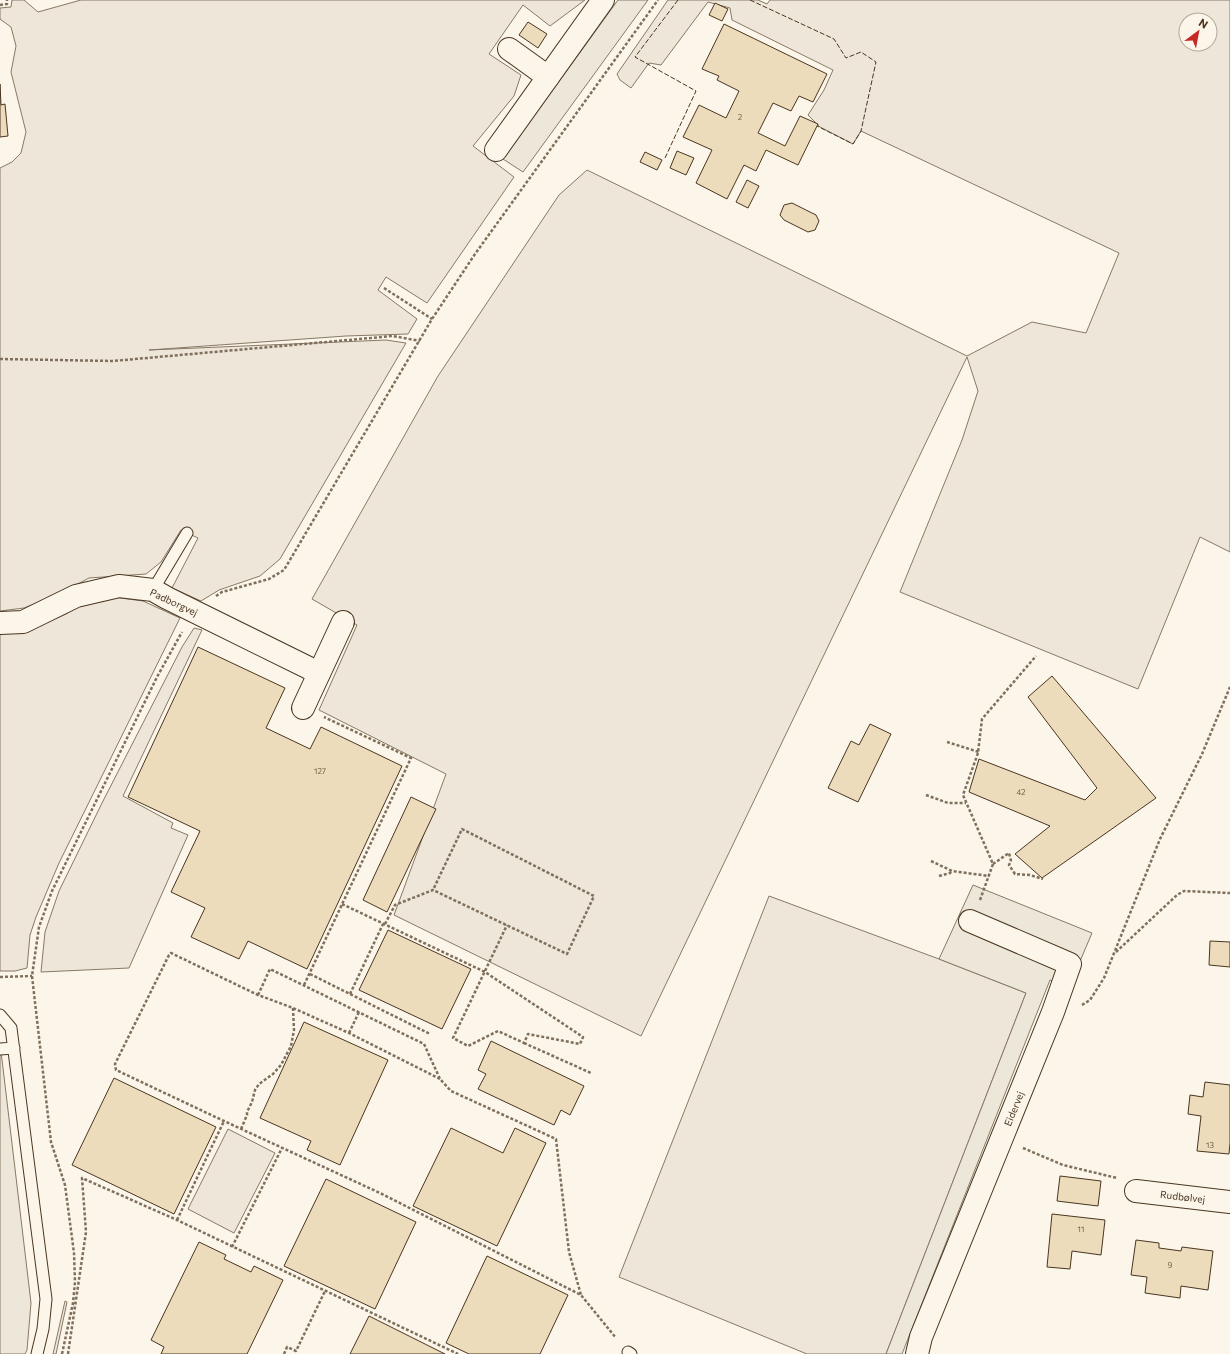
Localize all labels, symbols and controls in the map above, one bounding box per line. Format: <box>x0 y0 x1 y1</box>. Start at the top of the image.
north arrow <box>1178 12 1218 52</box>
text: N <box>1197 15 1211 31</box>
house number: 2 <box>738 112 743 122</box>
street label: Padborgvej <box>148 586 200 618</box>
house number: 127 <box>314 766 326 776</box>
house number: 42 <box>1016 787 1026 797</box>
street label: Eidervej <box>1001 1089 1026 1128</box>
house number: 13 <box>1206 1140 1214 1150</box>
street label: Rudbølvej <box>1159 1188 1206 1205</box>
house number: 11 <box>1078 1224 1084 1234</box>
house number: 9 <box>1168 1260 1173 1270</box>

